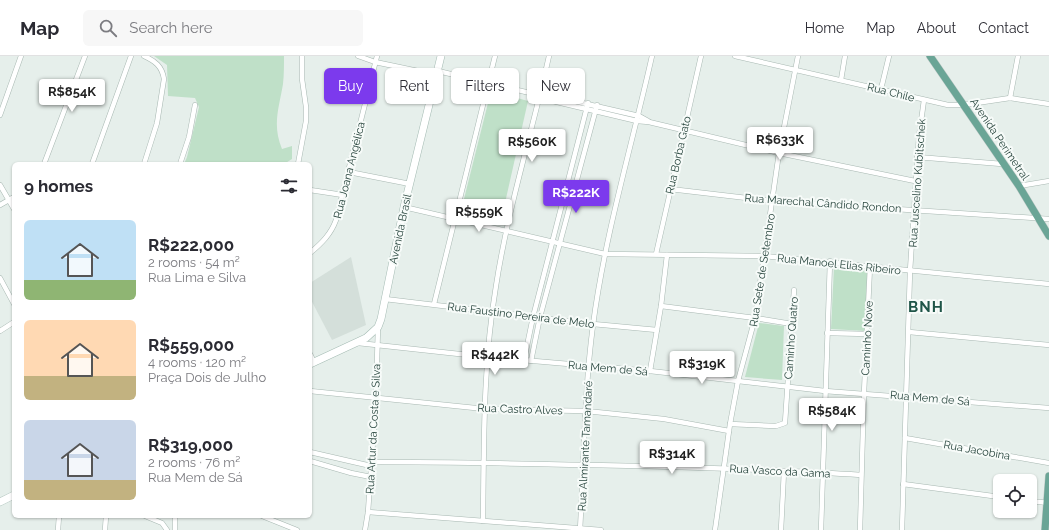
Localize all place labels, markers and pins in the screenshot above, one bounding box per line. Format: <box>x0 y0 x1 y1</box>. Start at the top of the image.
pin: R$854K <box>39 79 105 113</box>
pin: R$633K <box>747 127 813 161</box>
pin: R$560K <box>499 129 565 163</box>
pin: R$222K <box>543 180 609 214</box>
pin: R$559K <box>446 199 512 233</box>
pin: R$442K <box>462 342 528 376</box>
pin: R$319K <box>669 351 735 385</box>
pin: R$584K <box>799 398 865 432</box>
pin: R$314K <box>639 441 705 475</box>

